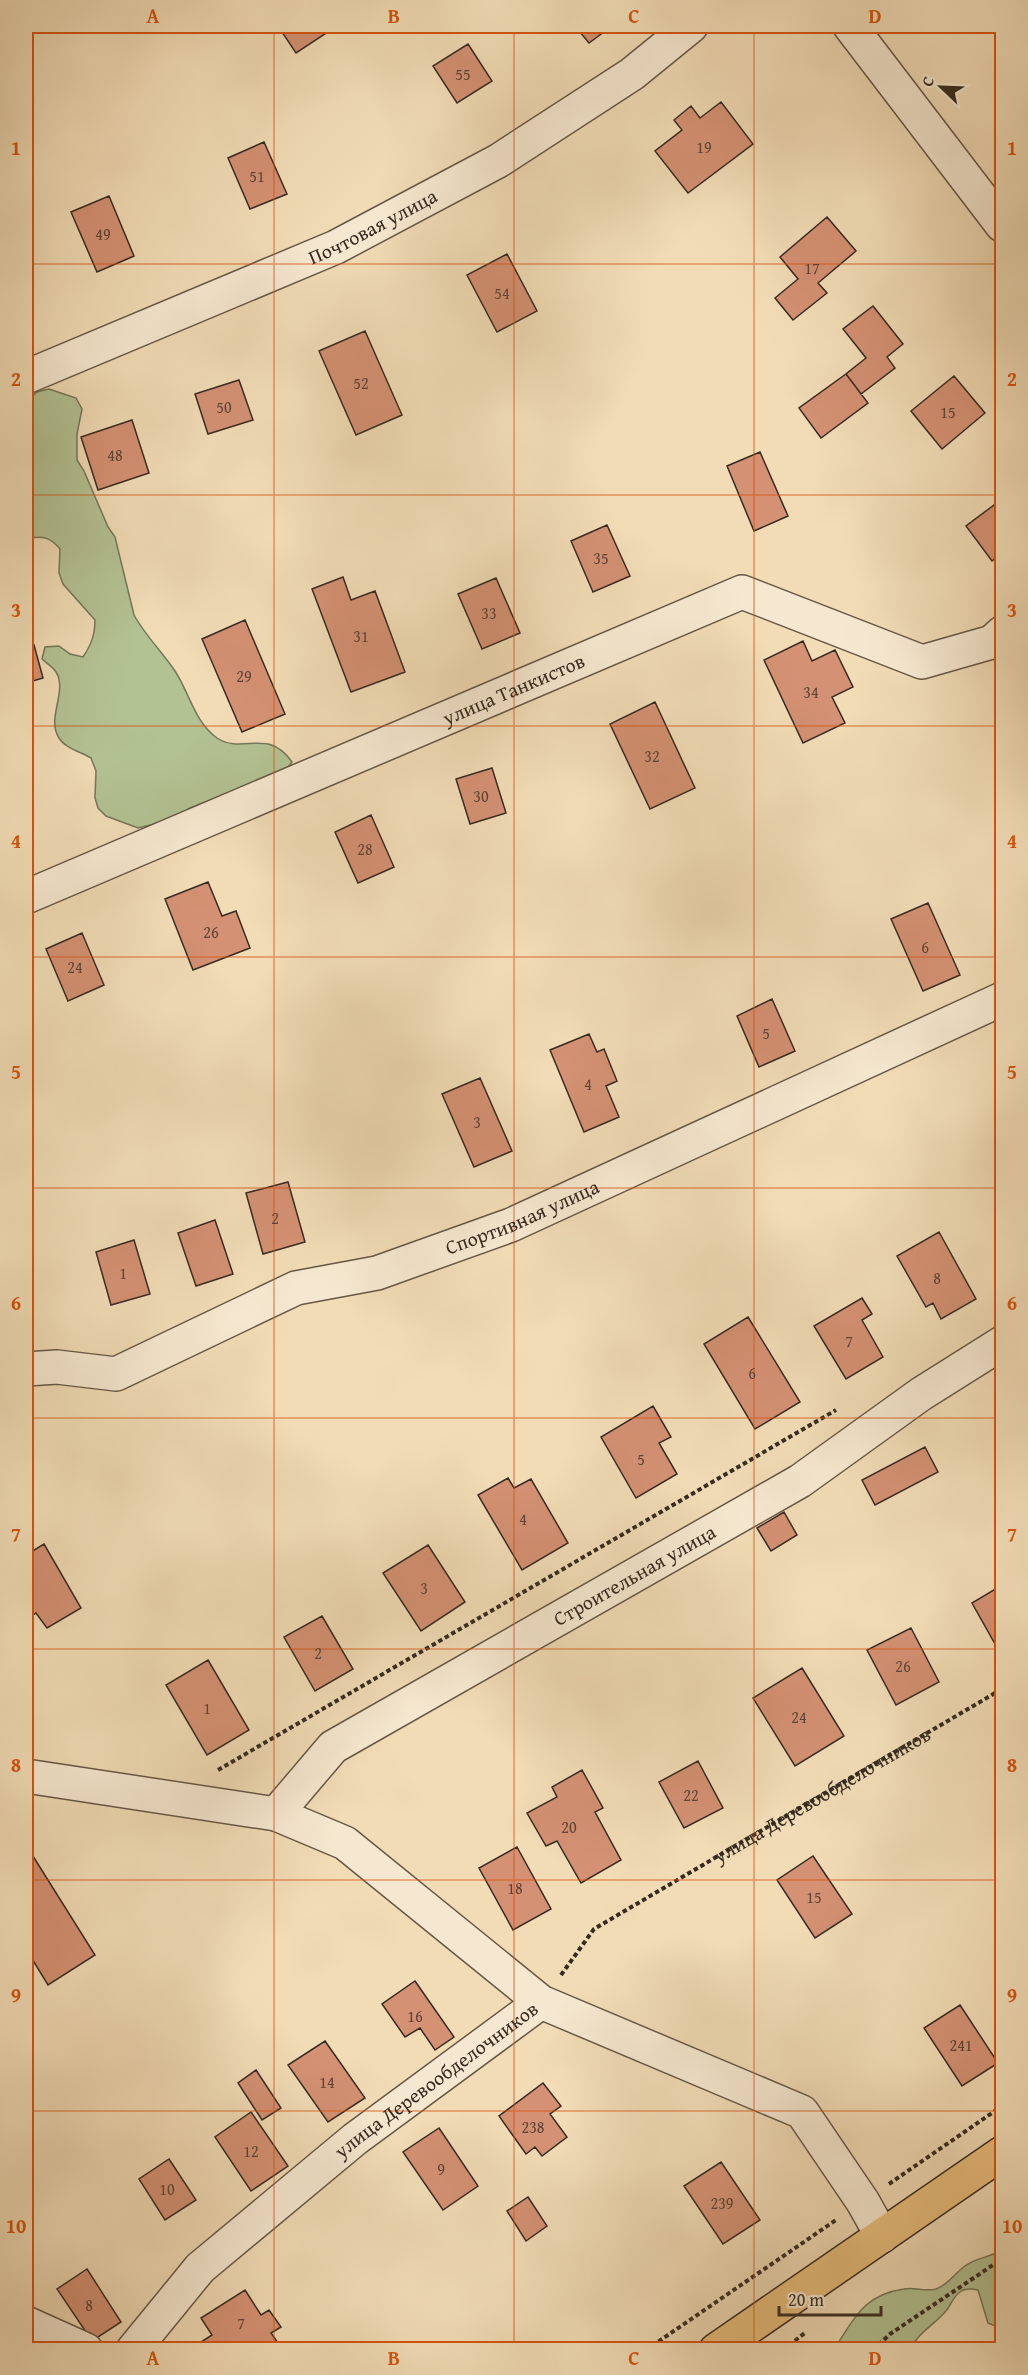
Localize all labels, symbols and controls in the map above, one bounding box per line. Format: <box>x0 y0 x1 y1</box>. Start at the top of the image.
text: A <box>147 1 160 30</box>
text: B <box>388 1 400 30</box>
text: C <box>628 1 640 30</box>
text: D <box>868 1 882 30</box>
north arrow <box>911 57 971 117</box>
house number: 55 <box>455 62 471 86</box>
text: С <box>914 72 940 90</box>
text: 1 <box>11 133 21 162</box>
text: 1 <box>1007 133 1017 162</box>
house number: 19 <box>696 135 712 159</box>
house number: 51 <box>249 164 265 188</box>
street label: Почтовая улица <box>304 181 442 271</box>
house number: 49 <box>95 222 111 246</box>
house number: 17 <box>804 256 820 280</box>
house number: 54 <box>494 281 510 305</box>
text: 2 <box>11 364 21 393</box>
text: 2 <box>1007 364 1017 393</box>
house number: 52 <box>353 371 369 395</box>
house number: 50 <box>216 395 232 419</box>
house number: 15 <box>940 400 956 424</box>
house number: 48 <box>107 443 123 467</box>
house number: 35 <box>593 546 609 570</box>
text: 3 <box>11 595 21 624</box>
text: 3 <box>1007 595 1017 624</box>
house number: 33 <box>481 601 497 625</box>
house number: 31 <box>353 624 369 648</box>
street label: улица Танкистов <box>437 646 589 732</box>
house number: 29 <box>236 664 252 688</box>
house number: 34 <box>803 680 819 704</box>
house number: 32 <box>644 744 660 768</box>
house number: 30 <box>473 784 489 808</box>
text: 4 <box>11 826 21 855</box>
text: 4 <box>1007 826 1017 855</box>
house number: 28 <box>357 837 373 861</box>
house number: 26 <box>203 920 219 944</box>
house number: 6 <box>921 935 929 959</box>
house number: 24 <box>67 955 83 979</box>
house number: 5 <box>762 1021 770 1045</box>
text: 5 <box>11 1057 21 1086</box>
text: 5 <box>1007 1057 1017 1086</box>
house number: 4 <box>584 1072 592 1096</box>
house number: 3 <box>473 1110 481 1134</box>
street label: Спортивная улица <box>441 1171 604 1261</box>
house number: 2 <box>271 1206 279 1230</box>
house number: 1 <box>119 1261 127 1285</box>
house number: 8 <box>933 1266 941 1290</box>
text: 6 <box>11 1288 21 1317</box>
text: 6 <box>1007 1288 1017 1317</box>
house number: 7 <box>845 1329 853 1353</box>
house number: 6 <box>748 1361 756 1385</box>
house number: 5 <box>637 1447 645 1471</box>
house number: 4 <box>519 1507 527 1531</box>
street label: Строительная улица <box>548 1517 721 1633</box>
text: 7 <box>11 1519 21 1548</box>
text: 7 <box>1007 1519 1017 1548</box>
house number: 3 <box>420 1576 428 1600</box>
house number: 2 <box>314 1641 322 1665</box>
house number: 26 <box>895 1654 911 1678</box>
house number: 1 <box>203 1696 211 1720</box>
house number: 24 <box>791 1705 807 1729</box>
street label: улица Деревообделочников <box>707 1719 936 1870</box>
text: 8 <box>11 1750 21 1779</box>
text: 8 <box>1007 1750 1017 1779</box>
house number: 22 <box>683 1783 699 1807</box>
house number: 20 <box>561 1815 577 1839</box>
house number: 18 <box>507 1876 523 1900</box>
house number: 15 <box>806 1885 822 1909</box>
text: 9 <box>11 1980 21 2009</box>
text: 9 <box>1007 1980 1017 2009</box>
street label: улица Деревообделочников <box>327 1994 544 2165</box>
house number: 16 <box>407 2004 423 2028</box>
house number: 241 <box>949 2033 973 2057</box>
house number: 14 <box>319 2070 335 2094</box>
house number: 238 <box>521 2115 545 2139</box>
house number: 12 <box>243 2139 259 2163</box>
house number: 9 <box>437 2157 445 2181</box>
house number: 10 <box>159 2177 175 2201</box>
house number: 239 <box>710 2191 734 2215</box>
text: 10 <box>6 2211 26 2240</box>
text: 10 <box>1002 2211 1022 2240</box>
scale bar <box>779 2279 881 2317</box>
text: 20 m <box>788 2286 824 2313</box>
house number: 8 <box>85 2293 93 2317</box>
house number: 7 <box>237 2311 245 2335</box>
text: A <box>147 2343 160 2372</box>
text: B <box>388 2343 400 2372</box>
text: C <box>628 2343 640 2372</box>
text: D <box>868 2343 882 2372</box>

